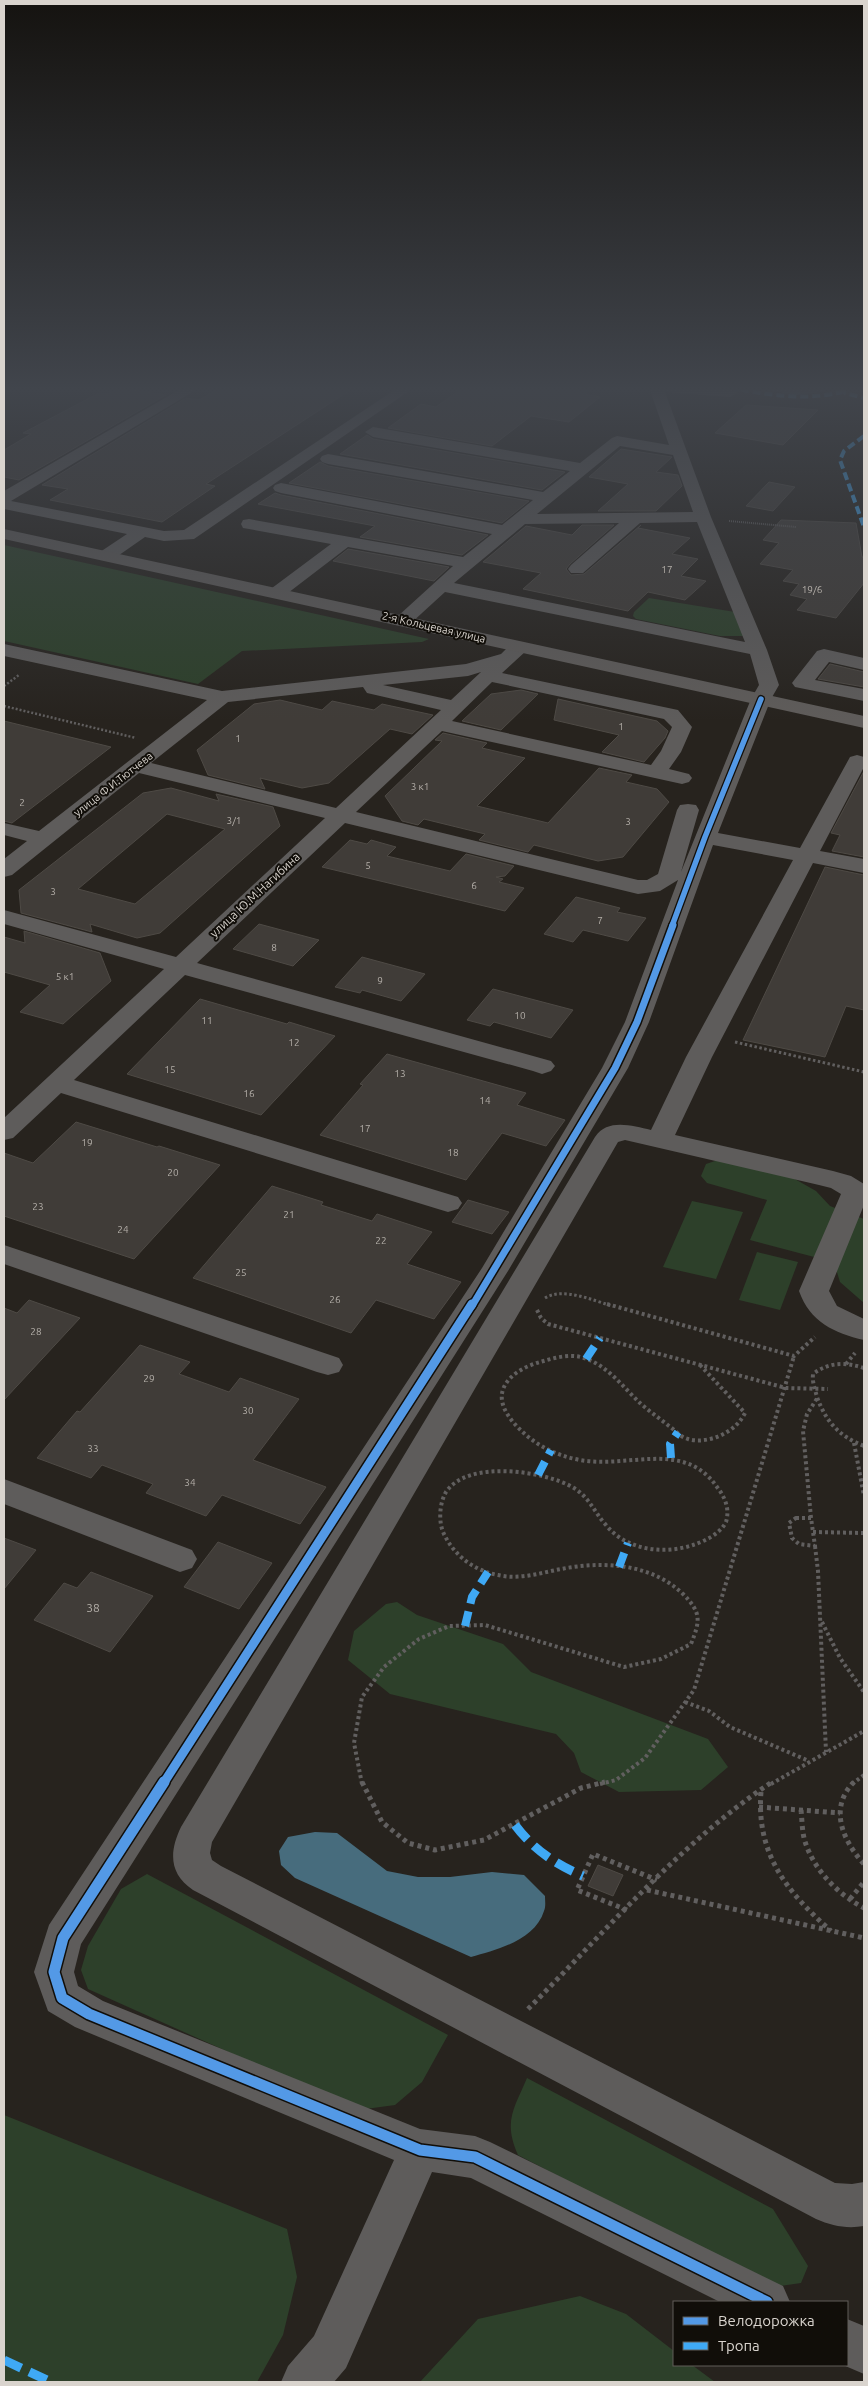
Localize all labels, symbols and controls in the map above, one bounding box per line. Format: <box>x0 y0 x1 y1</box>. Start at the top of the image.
house number: 17 <box>661 564 673 575</box>
house number: 19/6 <box>802 584 823 595</box>
street label: 2-я Кольцевая улица <box>381 609 487 645</box>
house number: 1 <box>618 721 624 732</box>
house number: 1 <box>235 733 241 744</box>
street label: улица Ф.И.Тютчева <box>71 749 155 819</box>
house number: 3 к1 <box>411 781 429 792</box>
house number: 2 <box>19 797 25 808</box>
house number: 3/1 <box>227 815 241 826</box>
house number: 3 <box>625 816 631 827</box>
street label: улица Ю.М.Нагибина <box>207 850 302 940</box>
house number: 5 <box>365 860 371 871</box>
house number: 6 <box>471 880 477 891</box>
house number: 3 <box>50 886 56 897</box>
house number: 7 <box>597 915 603 926</box>
house number: 8 <box>271 942 277 953</box>
house number: 5 к1 <box>56 971 74 982</box>
house number: 9 <box>377 975 383 986</box>
house number: 10 <box>514 1010 526 1021</box>
house number: 11 <box>201 1015 213 1026</box>
house number: 12 <box>288 1037 300 1048</box>
house number: 15 <box>164 1064 176 1075</box>
house number: 13 <box>394 1068 406 1079</box>
house number: 16 <box>243 1088 255 1099</box>
house number: 14 <box>479 1095 491 1106</box>
house number: 17 <box>359 1123 371 1134</box>
house number: 19 <box>81 1137 93 1148</box>
house number: 18 <box>447 1147 459 1158</box>
house number: 20 <box>167 1167 179 1178</box>
house number: 23 <box>32 1201 44 1212</box>
house number: 21 <box>283 1209 295 1220</box>
house number: 24 <box>117 1224 129 1235</box>
house number: 22 <box>375 1235 387 1246</box>
house number: 25 <box>235 1267 247 1278</box>
house number: 26 <box>329 1294 341 1305</box>
house number: 28 <box>30 1326 42 1337</box>
house number: 29 <box>143 1373 155 1384</box>
house number: 30 <box>242 1405 254 1416</box>
house number: 33 <box>87 1443 99 1454</box>
house number: 34 <box>184 1477 196 1488</box>
house number: 38 <box>86 1601 100 1614</box>
legend <box>673 2301 848 2366</box>
text: Велодорожка <box>718 2312 815 2329</box>
text: Тропа <box>718 2337 760 2354</box>

